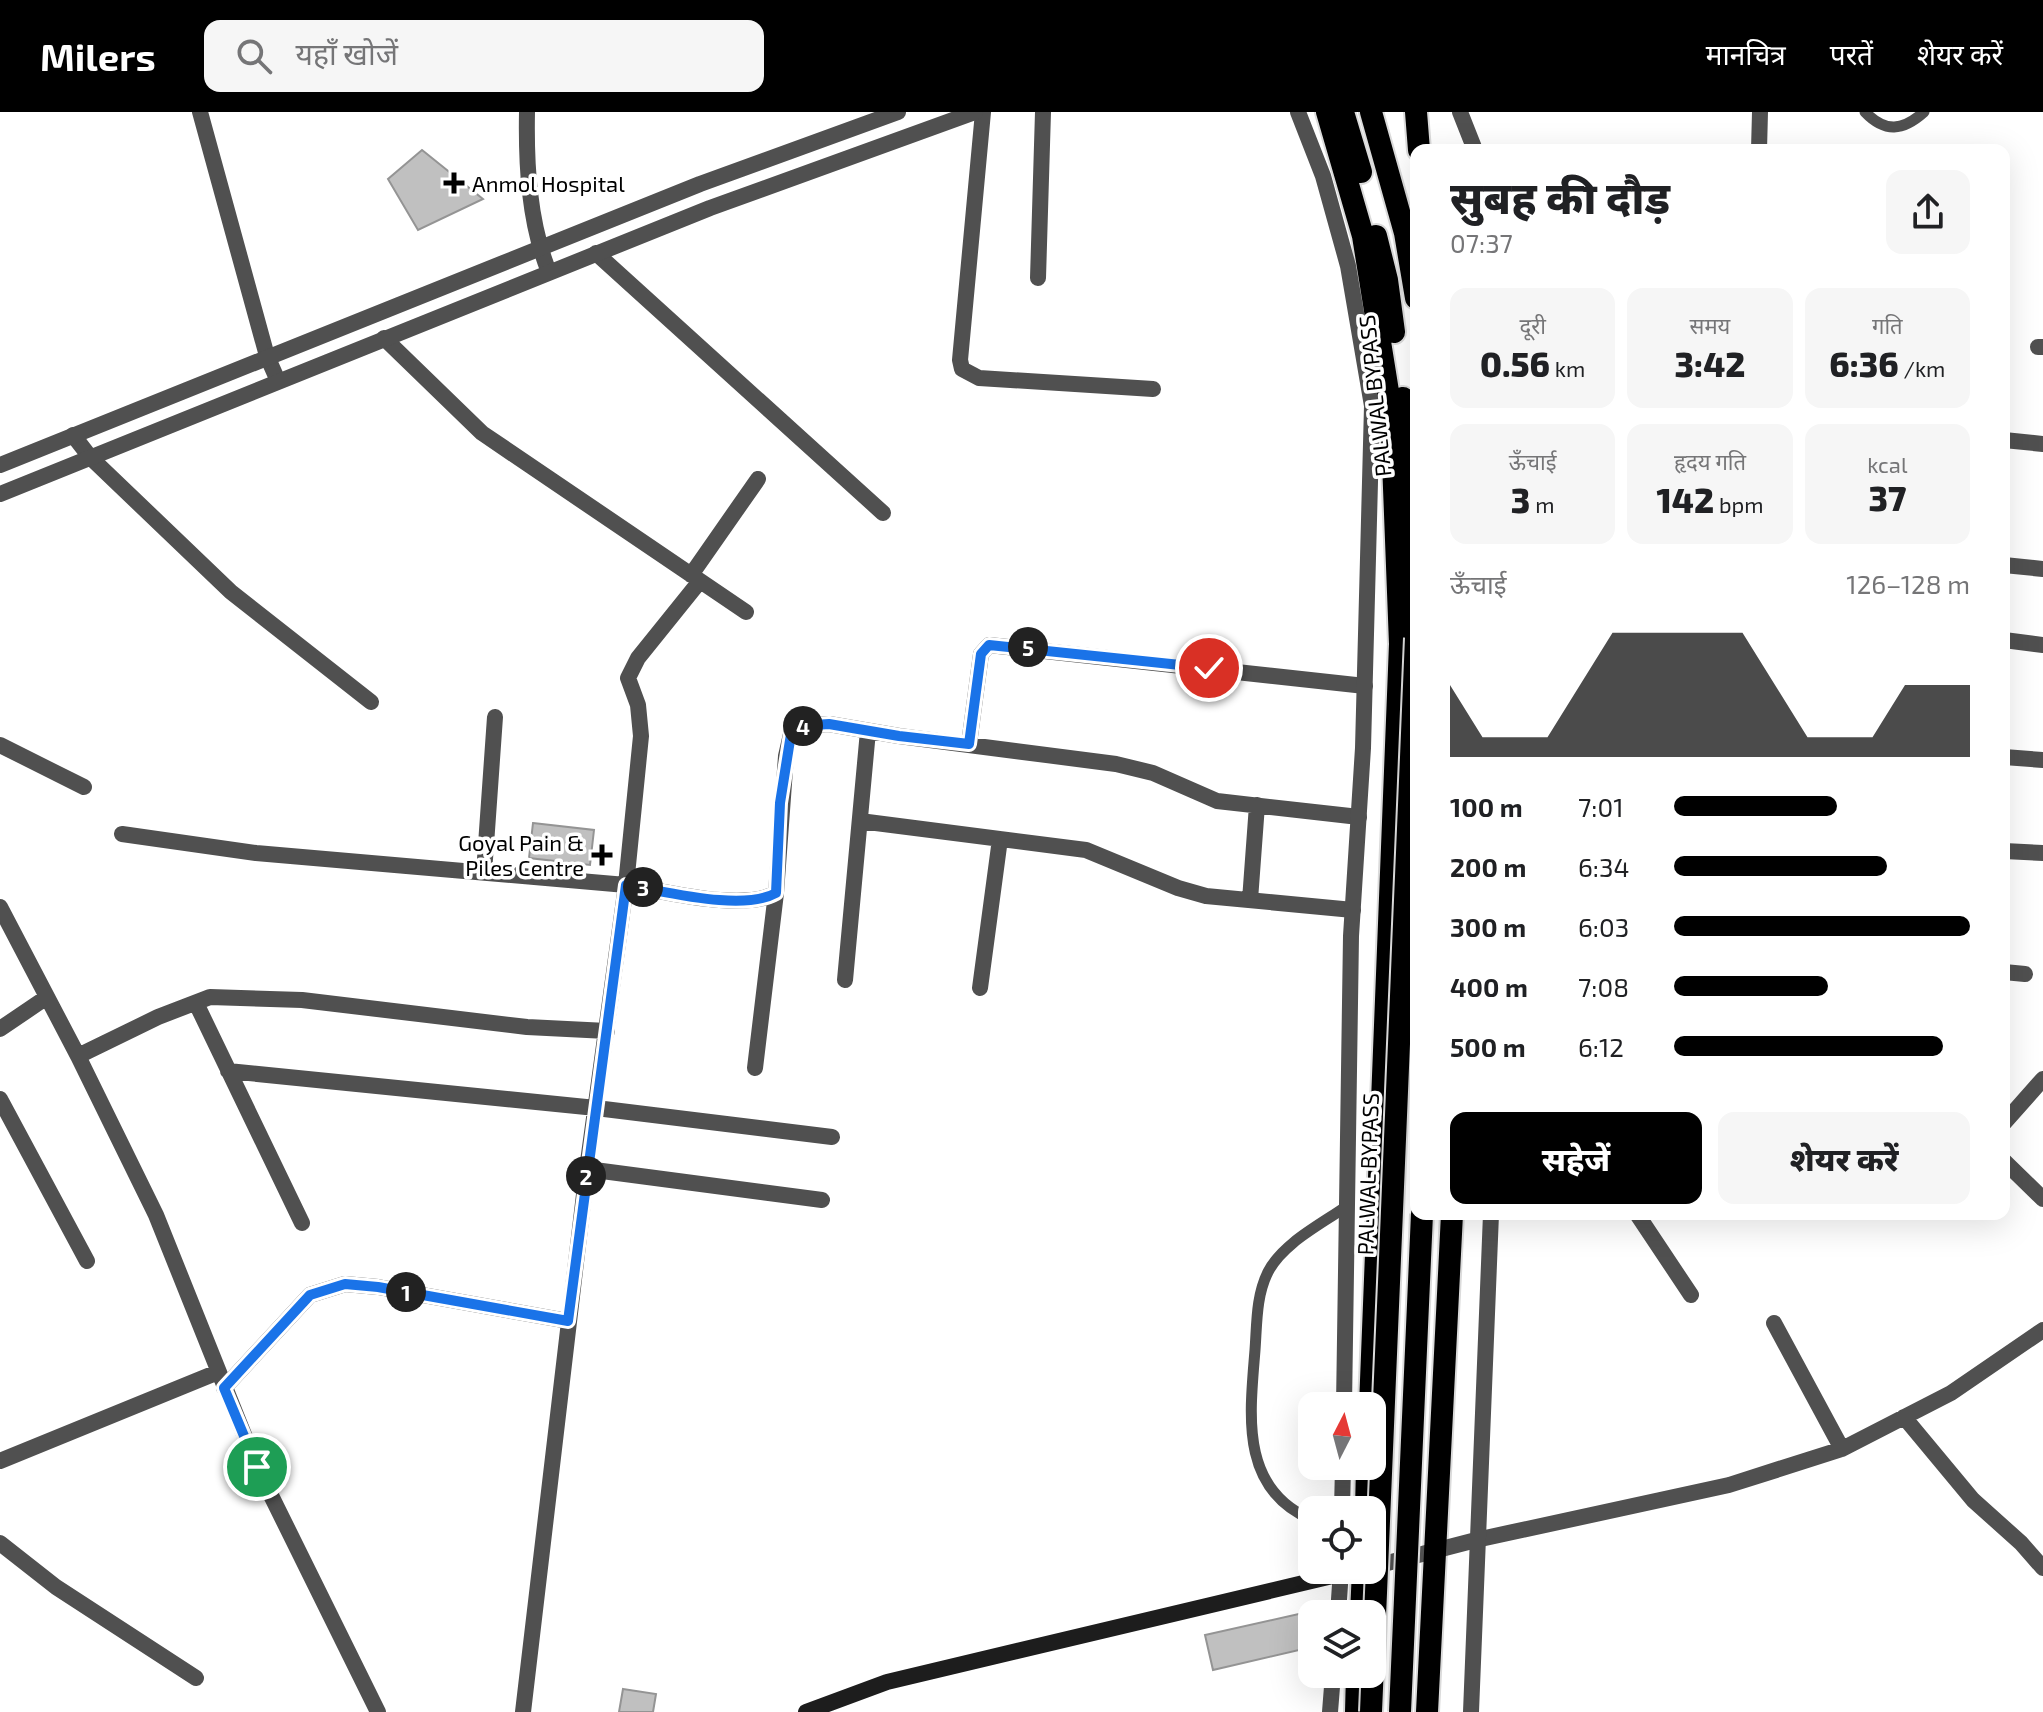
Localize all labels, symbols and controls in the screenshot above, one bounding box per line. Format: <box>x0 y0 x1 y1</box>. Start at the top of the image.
search box <box>204 20 764 92</box>
text: Milers <box>40 33 156 79</box>
icon: search <box>232 34 276 78</box>
text: यहाँ खोजें <box>296 35 398 71</box>
text: मानचित्र <box>1706 37 1786 71</box>
text: परतें <box>1830 37 1873 71</box>
text: शेयर करें <box>1917 37 2003 71</box>
place label: Anmol Hospital <box>472 170 625 196</box>
text: सुबह की दौड़ <box>1450 170 1670 223</box>
button: share <box>1886 170 1970 254</box>
marker: Anmol Hospital <box>443 172 465 194</box>
text: 07:37 <box>1450 227 1513 258</box>
text: दूरी <box>1519 312 1546 338</box>
text: समय <box>1690 312 1730 338</box>
text: गति <box>1872 312 1903 338</box>
street label: PALWAL BYPASS <box>1353 314 1395 478</box>
text: 0.56 <box>1480 343 1550 384</box>
text: 3:42 <box>1675 343 1745 384</box>
text: 6:36 <box>1829 343 1899 384</box>
text: km <box>1550 355 1585 381</box>
text: /km <box>1899 355 1945 381</box>
text: ऊँचाई <box>1509 448 1557 474</box>
text: हृदय गति <box>1674 448 1746 474</box>
text: kcal <box>1867 451 1907 477</box>
text: 37 <box>1868 477 1906 518</box>
text: 3 <box>1511 479 1530 520</box>
text: 142 <box>1657 479 1714 520</box>
text: m <box>1530 491 1555 517</box>
text: bpm <box>1714 491 1763 517</box>
text: ऊँचाई <box>1450 568 1506 599</box>
text: 126–128 m <box>1846 568 1970 599</box>
pin: 5 <box>1008 627 1048 667</box>
text: 5 <box>1022 634 1034 660</box>
pin <box>1175 634 1243 702</box>
icon: check <box>1187 646 1231 690</box>
pin: 4 <box>783 706 823 746</box>
text: 4 <box>796 713 810 739</box>
text: 100 m <box>1450 791 1523 822</box>
text: 7:01 <box>1578 791 1623 822</box>
place label: Goyal Pain & Piles Centre <box>458 829 584 880</box>
marker: Goyal Pain & Piles Centre <box>591 844 613 866</box>
text: 200 m <box>1450 851 1526 882</box>
text: 6:34 <box>1578 851 1629 882</box>
pin: 3 <box>623 867 663 907</box>
text: 3 <box>637 874 649 900</box>
text: 300 m <box>1450 911 1526 942</box>
text: 6:03 <box>1578 911 1629 942</box>
text: 400 m <box>1450 971 1528 1002</box>
text: 7:08 <box>1578 971 1629 1002</box>
text: 500 m <box>1450 1031 1526 1062</box>
text: 6:12 <box>1578 1031 1624 1062</box>
street label: PALWAL BYPASS <box>1351 1092 1383 1256</box>
button: सहेजें <box>1450 1112 1702 1204</box>
button: शेयर करें <box>1718 1112 1970 1204</box>
pin: 2 <box>566 1156 606 1196</box>
text: 2 <box>580 1163 592 1189</box>
pin: 1 <box>386 1272 426 1312</box>
text: 1 <box>401 1279 411 1305</box>
north arrow <box>1298 1392 1386 1480</box>
map controls <box>1298 1392 1386 1688</box>
pin <box>223 1433 291 1501</box>
icon: arrive <box>235 1445 279 1489</box>
button: locate <box>1298 1496 1386 1584</box>
button: layers <box>1298 1600 1386 1688</box>

